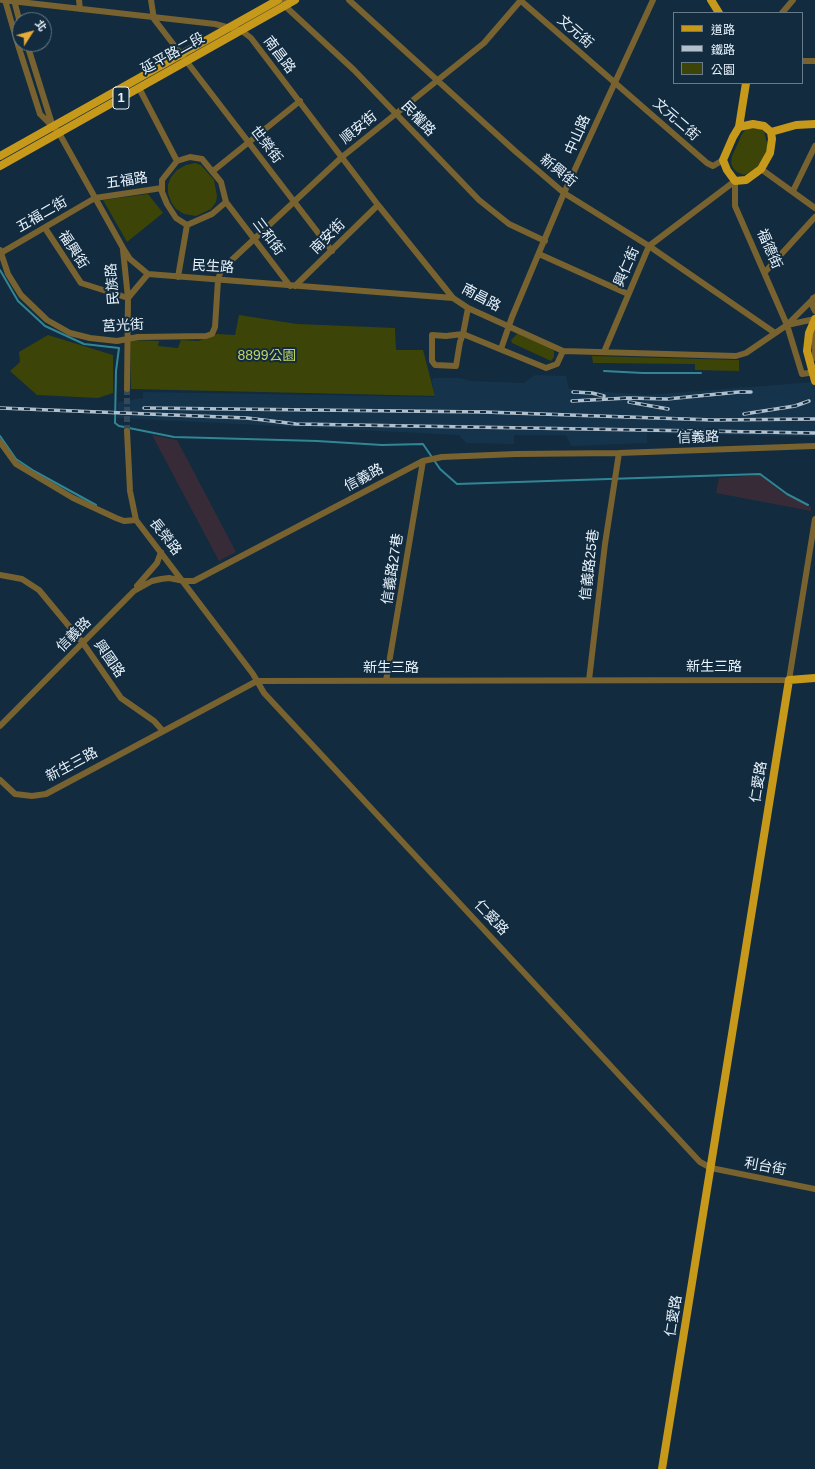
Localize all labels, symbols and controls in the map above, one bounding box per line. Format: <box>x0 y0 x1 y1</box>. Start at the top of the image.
north arrow <box>12 12 52 52</box>
street label: 文元街 <box>554 12 596 52</box>
legend <box>673 12 803 84</box>
text: 北 <box>33 18 49 34</box>
text: 道路 <box>711 23 735 37</box>
street label: 延平路二段 <box>138 30 208 78</box>
street label: 南昌路 <box>260 33 298 77</box>
text: 鐵路 <box>711 43 735 57</box>
text: 公園 <box>711 63 735 77</box>
road number: 1 <box>113 87 129 109</box>
street label: 文元二街 <box>649 95 703 145</box>
street label: 民權路 <box>397 98 439 140</box>
street label: 順安街 <box>337 108 381 148</box>
street label: 中山路 <box>562 112 594 158</box>
street label: 世榮街 <box>246 123 286 167</box>
street label: 新興街 <box>536 151 580 191</box>
street label: 五福路 <box>105 169 149 193</box>
street label: 五福二街 <box>14 194 70 236</box>
street label: 三和街 <box>249 215 287 259</box>
street label: 南安街 <box>307 216 349 258</box>
street label: 福德街 <box>753 226 785 272</box>
street label: 福興街 <box>55 228 91 272</box>
street label: 興仁街 <box>611 244 643 290</box>
street label: 民生路 <box>191 257 235 277</box>
street label: 民族路 <box>103 262 123 306</box>
street label: 南昌路 <box>459 281 503 315</box>
street label: 莒光街 <box>102 317 144 335</box>
park label: 8899公園 <box>237 348 297 364</box>
street label: 信義路 <box>677 429 719 447</box>
street label: 信義路 <box>342 461 386 495</box>
street label: 長榮路 <box>145 515 185 559</box>
street label: 信義路25巷 <box>577 528 603 602</box>
street label: 信義路27巷 <box>379 532 407 606</box>
street label: 信義路 <box>53 614 95 656</box>
street label: 興國路 <box>90 637 128 681</box>
street label: 新生三路 <box>686 659 742 675</box>
street label: 新生三路 <box>363 660 419 676</box>
street label: 新生三路 <box>43 744 101 786</box>
street label: 仁愛路 <box>747 760 771 804</box>
street label: 仁愛路 <box>471 897 511 939</box>
street label: 利台街 <box>743 1155 787 1179</box>
street label: 仁愛路 <box>662 1294 686 1338</box>

